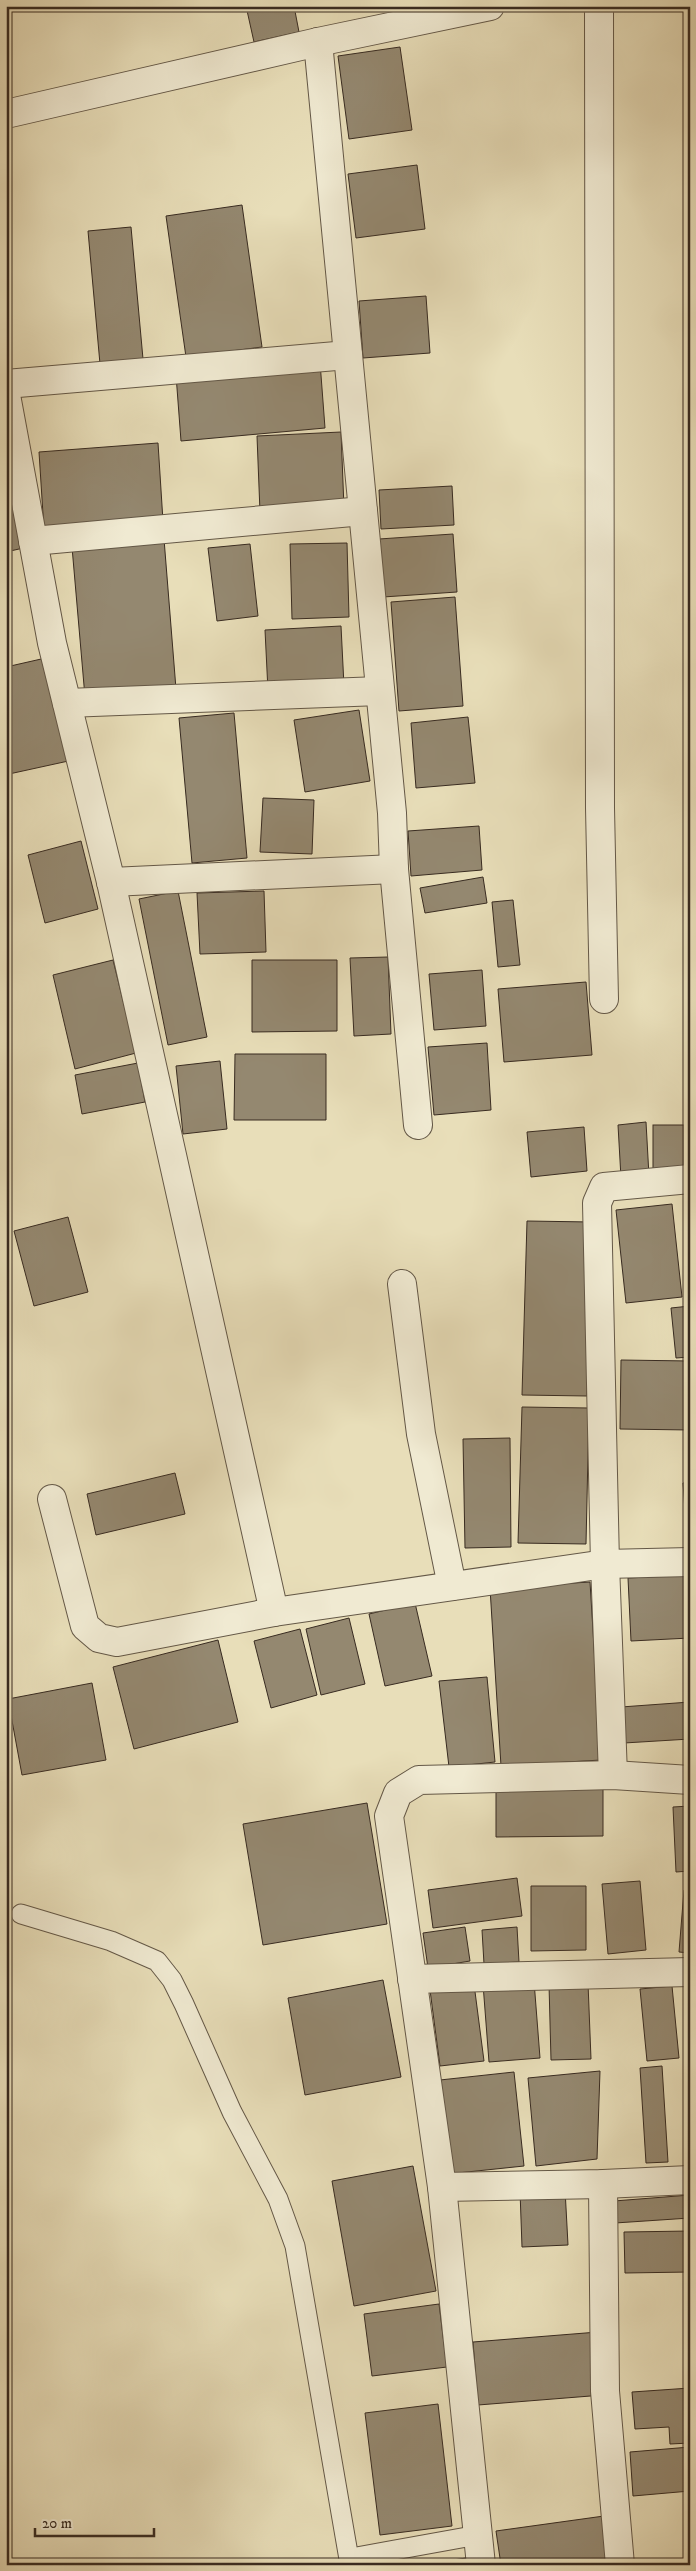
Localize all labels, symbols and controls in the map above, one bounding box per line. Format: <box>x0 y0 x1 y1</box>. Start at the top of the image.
scale bar <box>35 2506 154 2538</box>
text: 20 m <box>42 2514 72 2533</box>

